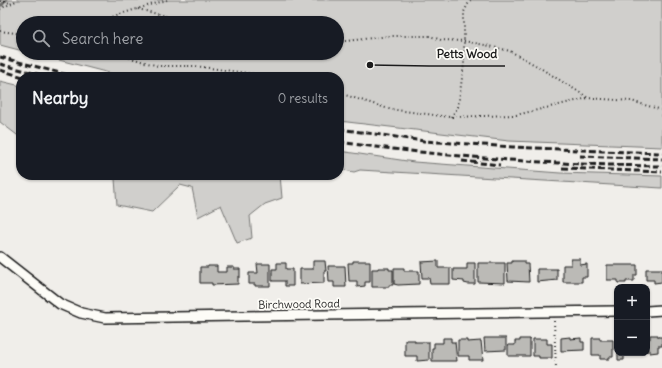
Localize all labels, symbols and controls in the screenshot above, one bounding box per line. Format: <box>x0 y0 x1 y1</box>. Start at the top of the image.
search box <box>16 16 344 60</box>
icon: search <box>30 27 52 49</box>
text: Search here <box>62 29 143 48</box>
callout: Petts Wood <box>429 42 505 66</box>
text: Petts Wood <box>437 46 497 61</box>
text: Nearby <box>32 87 88 109</box>
text: 0 results <box>278 90 328 107</box>
map controls <box>614 284 650 356</box>
button: + <box>614 284 650 320</box>
street label: Birchwood Road <box>258 296 341 312</box>
button: − <box>614 320 650 356</box>

